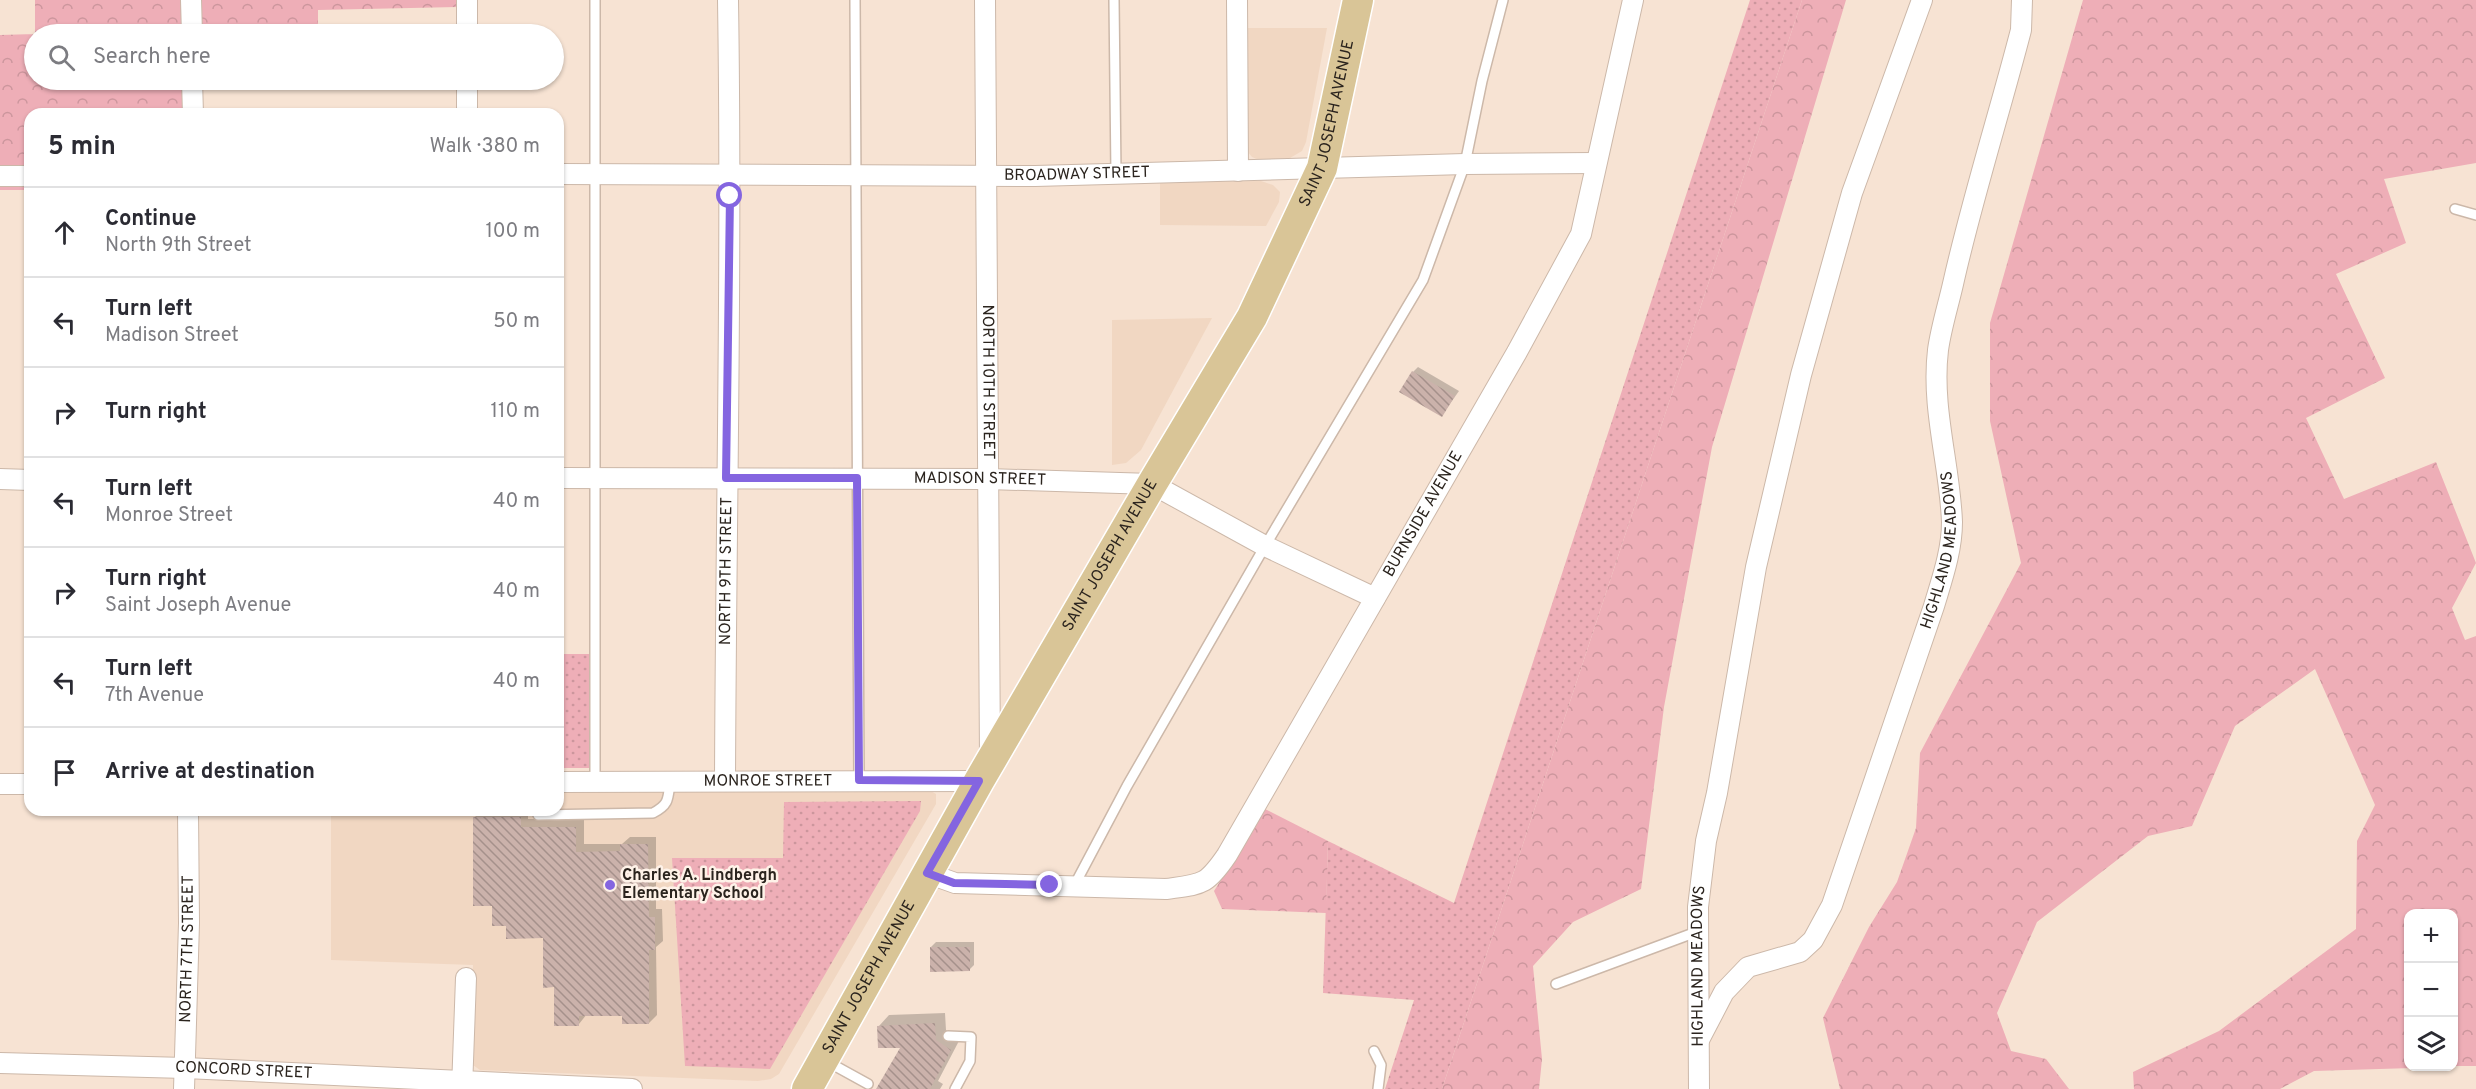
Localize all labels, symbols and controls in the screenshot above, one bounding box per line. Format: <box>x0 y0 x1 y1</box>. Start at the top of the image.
search box <box>24 24 564 90</box>
street label: SAINT JOSEPH AVENUE <box>1295 38 1359 210</box>
icon: search <box>45 41 78 74</box>
text: Search here <box>93 44 211 71</box>
text: 5 min <box>48 131 116 164</box>
text: Walk · 380 m <box>429 134 540 160</box>
street label: BROADWAY STREET <box>1004 163 1150 186</box>
route start <box>716 182 742 208</box>
text: Continue <box>105 206 196 233</box>
icon: ahead <box>48 216 81 249</box>
text: 100 m <box>485 219 540 245</box>
text: North 9th Street <box>105 233 252 259</box>
text: Turn left <box>105 296 193 323</box>
street label: NORTH 10TH STREET <box>977 304 998 460</box>
icon: left <box>48 306 81 339</box>
text: 50 m <box>493 309 540 335</box>
text: Madison Street <box>105 323 239 349</box>
icon: right <box>48 396 81 429</box>
text: Turn right <box>105 399 207 426</box>
text: 110 m <box>491 399 540 425</box>
street label: BURNSIDE AVENUE <box>1379 448 1468 581</box>
street label: MADISON STREET <box>914 469 1046 491</box>
street label: HIGHLAND MEADOWS <box>1917 470 1962 632</box>
text: Turn left <box>105 476 193 503</box>
street label: SAINT JOSEPH AVENUE <box>1058 476 1163 635</box>
icon: left <box>48 486 81 519</box>
text: 40 m <box>493 489 540 515</box>
street label: NORTH 9TH STREET <box>716 497 737 645</box>
text: Monroe Street <box>105 503 233 529</box>
text: Turn right <box>105 566 207 593</box>
icon: right <box>48 576 81 609</box>
text: 40 m <box>493 579 540 605</box>
text: Saint Joseph Avenue <box>105 593 291 619</box>
text: Turn left <box>105 656 193 683</box>
icon: left <box>48 666 81 699</box>
text: 40 m <box>493 669 540 695</box>
text: 7th Avenue <box>105 683 204 709</box>
icon: arrive <box>48 756 81 789</box>
text: Arrive at destination <box>105 759 315 786</box>
street label: MONROE STREET <box>704 771 832 792</box>
place label: Charles A. Lindbergh Elementary School <box>622 866 777 904</box>
route end <box>1036 871 1062 897</box>
street label: NORTH 7TH STREET <box>176 875 199 1023</box>
marker: Charles A. Lindbergh Elementary School <box>603 878 617 892</box>
street label: HIGHLAND MEADOWS <box>1688 884 1711 1047</box>
street label: SAINT JOSEPH AVENUE <box>819 897 920 1058</box>
map controls <box>2404 909 2458 1071</box>
button: + <box>2404 909 2458 963</box>
button: − <box>2404 963 2458 1017</box>
button: layers <box>2404 1017 2458 1071</box>
street label: CONCORD STREET <box>175 1058 313 1084</box>

